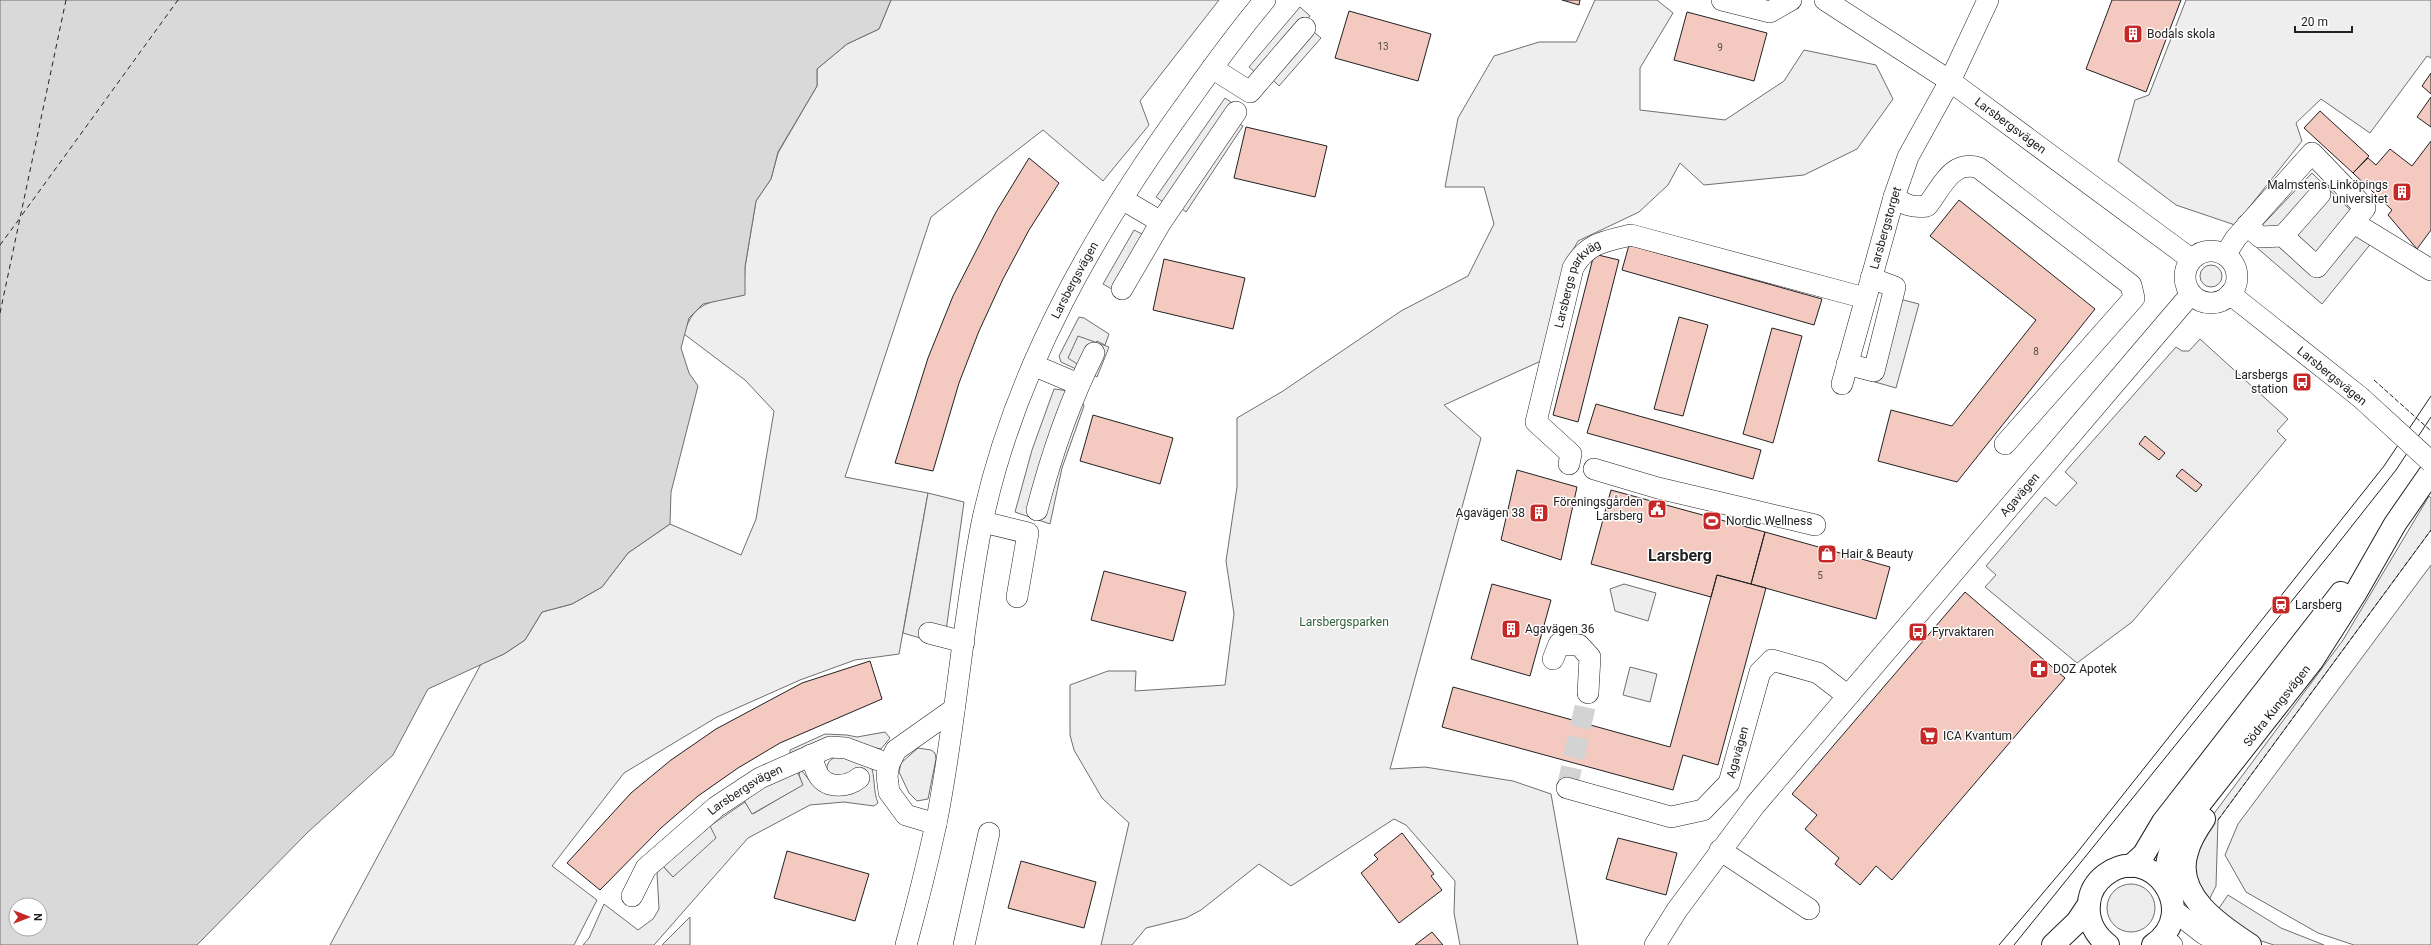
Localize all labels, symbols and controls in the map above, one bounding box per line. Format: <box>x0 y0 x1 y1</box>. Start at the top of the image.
scale bar <box>2295 8 2352 34</box>
text: 20 m <box>2301 15 2328 29</box>
building icon: Bodals skola <box>2122 23 2144 45</box>
place label: Bodals skola <box>2147 27 2215 41</box>
house number: 13 <box>1377 41 1389 52</box>
house number: 9 <box>1717 42 1723 53</box>
street label: Larsbergsvägen <box>1972 95 2049 157</box>
place label: Malmstens Linköpings universitet <box>2267 178 2388 206</box>
building icon: Malmstens Linköpings universitet <box>2391 181 2413 203</box>
street label: Larsbergstorget <box>1867 185 1904 271</box>
street label: Larsbergs parkväg <box>1552 237 1603 329</box>
street label: Larsbergsvägen <box>1048 239 1101 321</box>
street label: Larsbergsvägen <box>2294 344 2370 408</box>
house number: 8 <box>2033 346 2039 357</box>
place label: Larsbergs station <box>2235 368 2288 396</box>
bus stop icon: Larsbergs station <box>2291 371 2313 393</box>
street label: Agavägen <box>1997 470 2042 519</box>
place label: Föreningsgården Larsberg <box>1553 495 1643 523</box>
public building icon: Föreningsgården Larsberg <box>1646 498 1668 520</box>
building icon: Agavägen 38 <box>1528 502 1550 524</box>
place label: Agavägen 38 <box>1456 506 1525 520</box>
sports icon: Nordic Wellness <box>1701 510 1723 532</box>
place label: Nordic Wellness <box>1726 514 1812 528</box>
shop icon: Hair & Beauty <box>1816 543 1838 565</box>
district label: Larsberg <box>1648 546 1712 565</box>
place label: Hair & Beauty <box>1841 547 1913 561</box>
house number: 5 <box>1817 570 1823 581</box>
station icon: Larsberg <box>2270 594 2292 616</box>
place label: Larsberg <box>2295 598 2342 612</box>
park label: Larsbergsparken <box>1299 615 1389 629</box>
building icon: Agavägen 36 <box>1500 618 1522 640</box>
bus stop icon: Fyrvaktaren <box>1907 621 1929 643</box>
place label: Agavägen 36 <box>1525 622 1595 636</box>
place label: Fyrvaktaren <box>1932 625 1994 639</box>
pharmacy icon: DOZ Apotek <box>2028 658 2050 680</box>
place label: DOZ Apotek <box>2053 662 2118 676</box>
street label: Södra Kungsvägen <box>2241 662 2313 749</box>
street label: Agavägen <box>1724 725 1751 780</box>
supermarket icon: ICA Kvantum <box>1918 725 1940 747</box>
place label: ICA Kvantum <box>1943 729 2012 743</box>
street label: Larsbergsvägen <box>705 762 785 818</box>
north arrow <box>8 897 48 937</box>
text: N <box>31 913 44 921</box>

